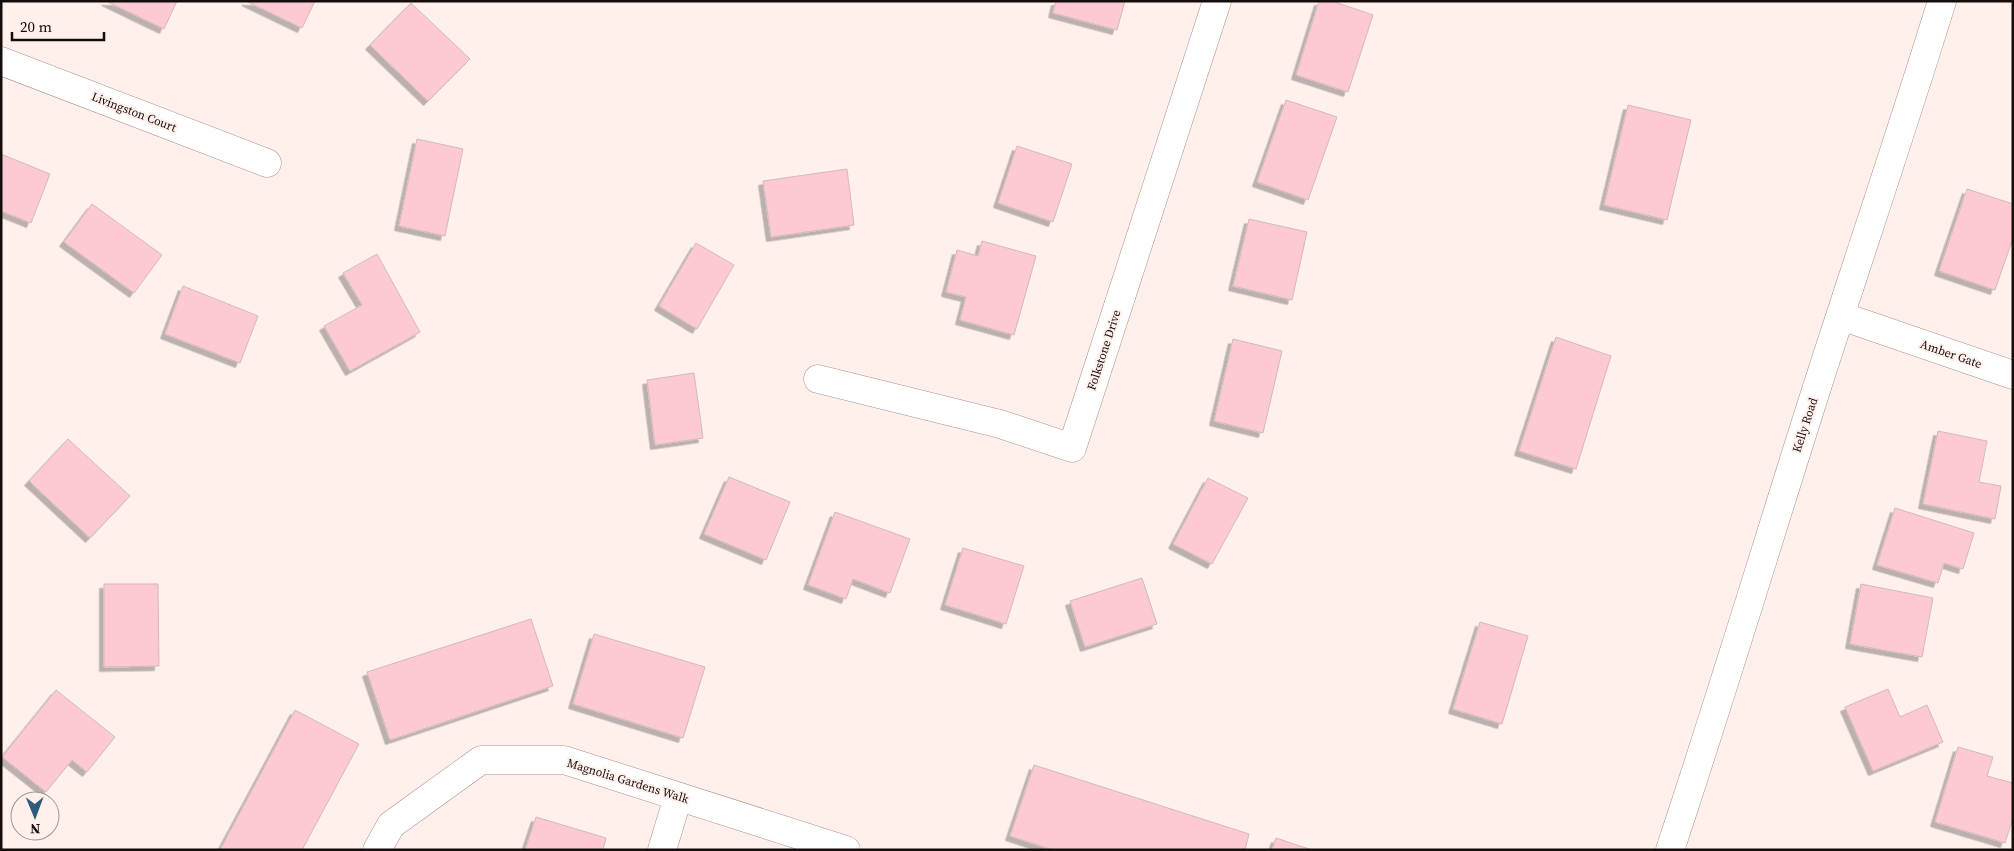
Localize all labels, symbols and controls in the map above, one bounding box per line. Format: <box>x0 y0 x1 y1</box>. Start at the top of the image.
scale bar <box>12 10 105 42</box>
text: 20 m <box>20 16 52 37</box>
street label: Livingston Court <box>89 88 179 136</box>
street label: Folkstone Drive <box>1083 308 1125 392</box>
street label: Amber Gate <box>1918 336 1984 372</box>
street label: Kelly Road <box>1789 395 1821 455</box>
street label: Magnolia Gardens Walk <box>565 755 691 807</box>
north arrow <box>10 791 60 841</box>
text: N <box>30 819 41 839</box>

